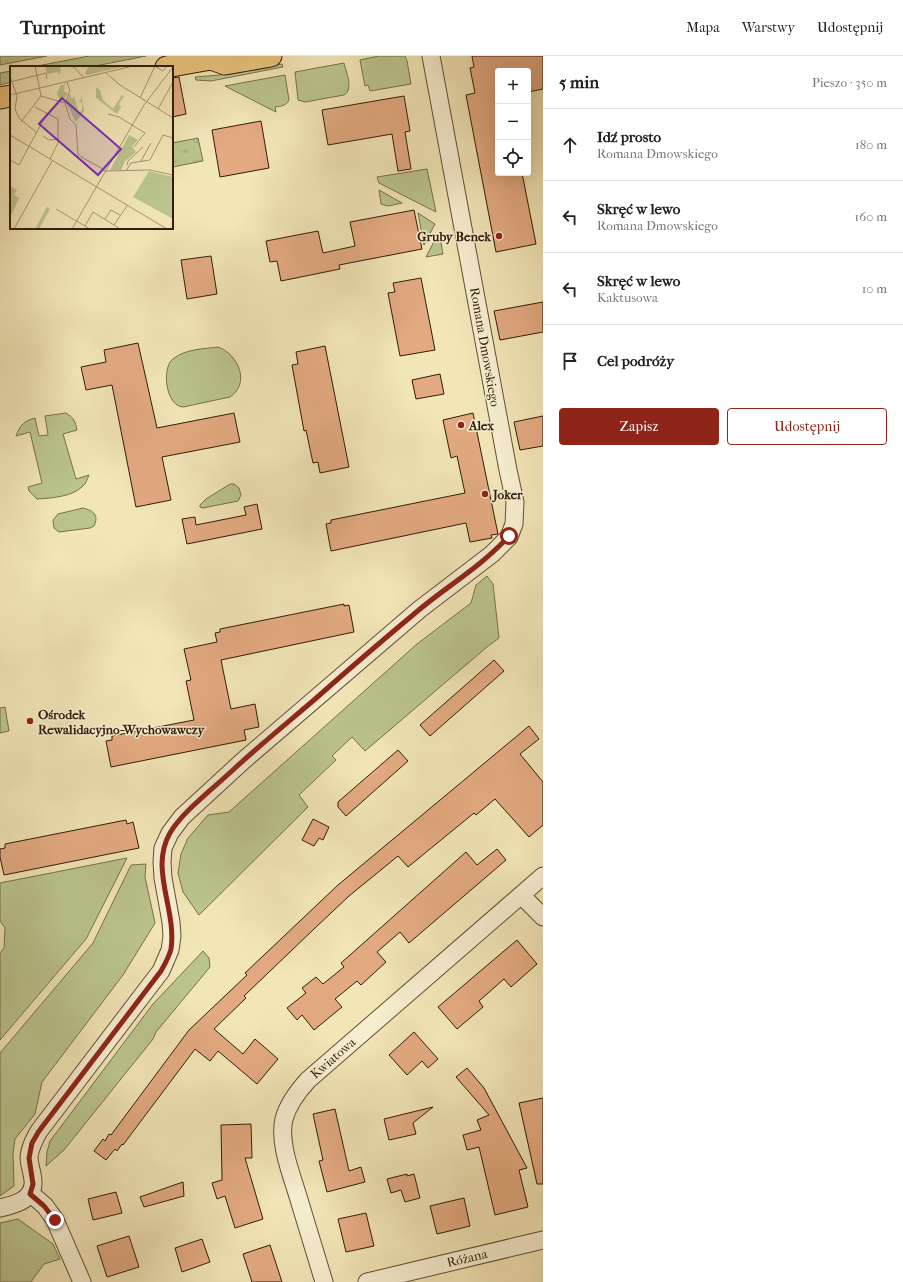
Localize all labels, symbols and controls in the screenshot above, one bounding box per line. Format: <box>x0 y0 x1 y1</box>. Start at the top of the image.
text: Turnpoint <box>20 17 105 39</box>
text: Mapa <box>686 19 720 36</box>
text: Warstwy <box>742 19 795 36</box>
text: Udostępnij <box>817 19 883 36</box>
inset map <box>10 66 173 229</box>
map controls <box>495 68 531 176</box>
button: + <box>495 68 531 104</box>
text: 5 min <box>559 72 599 92</box>
text: Pieszo · 350 m <box>812 75 887 90</box>
button: − <box>495 104 531 140</box>
text: Idź prosto <box>597 128 661 146</box>
icon: ahead <box>559 134 581 156</box>
text: 180 m <box>855 137 887 152</box>
button: locate <box>495 140 531 176</box>
text: Romana Dmowskiego <box>597 146 718 161</box>
text: Skręć w lewo <box>597 200 680 218</box>
icon: left <box>559 206 581 228</box>
text: 160 m <box>855 209 887 224</box>
text: Romana Dmowskiego <box>597 218 718 233</box>
place label: Gruby Benek <box>417 229 492 245</box>
marker: Gruby Benek <box>494 231 504 241</box>
text: Skręć w lewo <box>597 272 680 290</box>
icon: left <box>559 278 581 300</box>
text: 10 m <box>862 281 887 296</box>
street label: Romana Dmowskiego <box>467 286 503 408</box>
text: Kaktusowa <box>597 290 658 305</box>
icon: arrive <box>559 350 581 372</box>
text: Cel podróży <box>597 352 674 370</box>
button: Zapisz <box>559 408 719 445</box>
button: Udostępnij <box>727 408 887 445</box>
place label: Alex <box>468 418 494 433</box>
marker: Alex <box>456 420 466 430</box>
place label: Joker <box>491 487 523 503</box>
marker: Joker <box>480 489 490 499</box>
route start <box>500 527 518 545</box>
place label: Ośrodek Rewalidacyjno-Wychowawczy <box>38 707 206 738</box>
marker: Ośrodek Rewalidacyjno-Wychowawczy <box>25 716 35 726</box>
street label: Kwiatowa <box>307 1034 359 1082</box>
route end <box>46 1211 64 1229</box>
street label: Różana <box>445 1246 490 1270</box>

